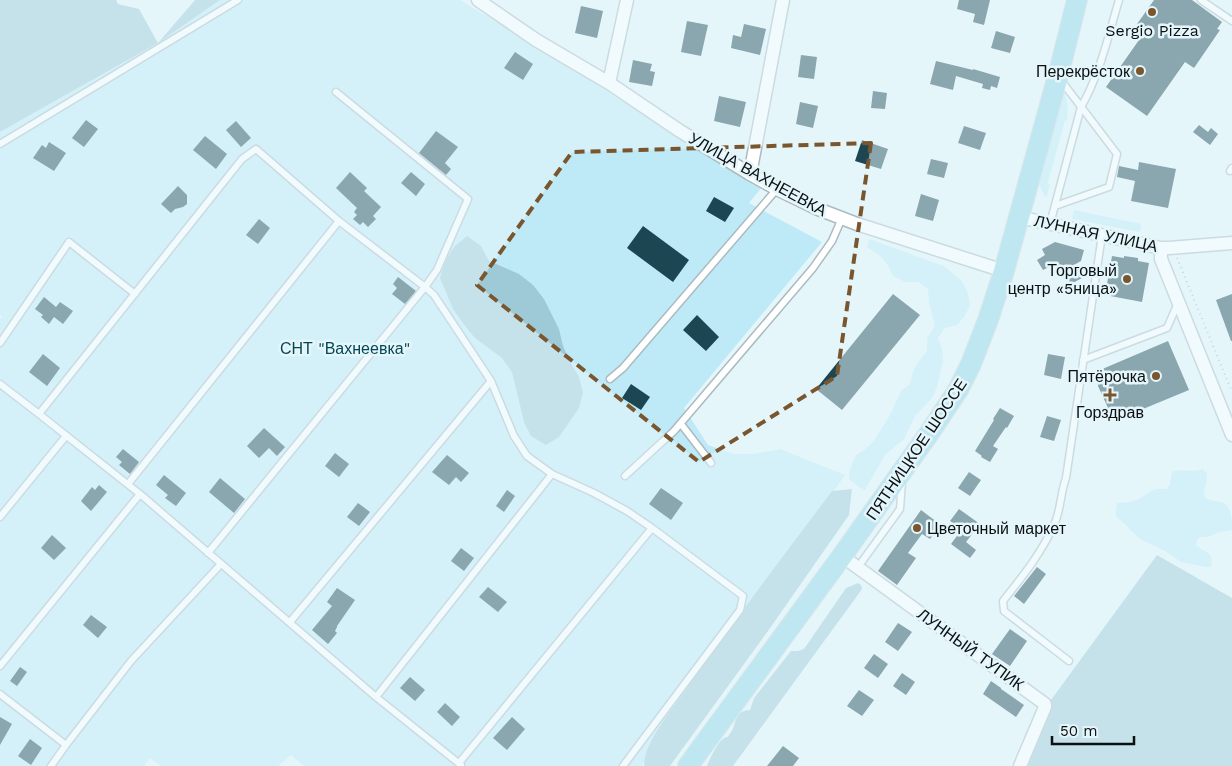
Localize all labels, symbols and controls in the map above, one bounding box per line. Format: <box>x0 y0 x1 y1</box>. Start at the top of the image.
marker: Sergio Pizza <box>1146 6 1158 18</box>
place label: Sergio Pizza <box>1105 21 1199 40</box>
place label: Перекрёсток <box>1036 62 1131 81</box>
marker: Перекрёсток <box>1134 65 1146 77</box>
street label: УЛИЦА ВАХНЕЕВКА <box>686 129 830 220</box>
street label: ЛУННАЯ УЛИЦА <box>1032 211 1160 256</box>
place label: Торговый центр «5ница» <box>1008 261 1117 298</box>
marker: Торговый центр «5ница» <box>1121 273 1133 285</box>
park label: СНТ "Вахнеевка" <box>280 339 410 358</box>
place label: Пятёрочка <box>1068 367 1146 386</box>
marker: Пятёрочка <box>1150 370 1162 382</box>
street label: ПЯТНИЦКОЕ ШОССЕ <box>862 375 971 524</box>
marker: Горздрав <box>1104 389 1116 401</box>
place label: Горздрав <box>1076 403 1144 422</box>
place label: Цветочный маркет <box>927 519 1067 538</box>
marker: Цветочный маркет <box>911 522 923 534</box>
street label: ЛУННЫЙ ТУПИК <box>914 604 1028 695</box>
scale bar <box>1052 714 1134 746</box>
text: 50 m <box>1060 722 1097 740</box>

